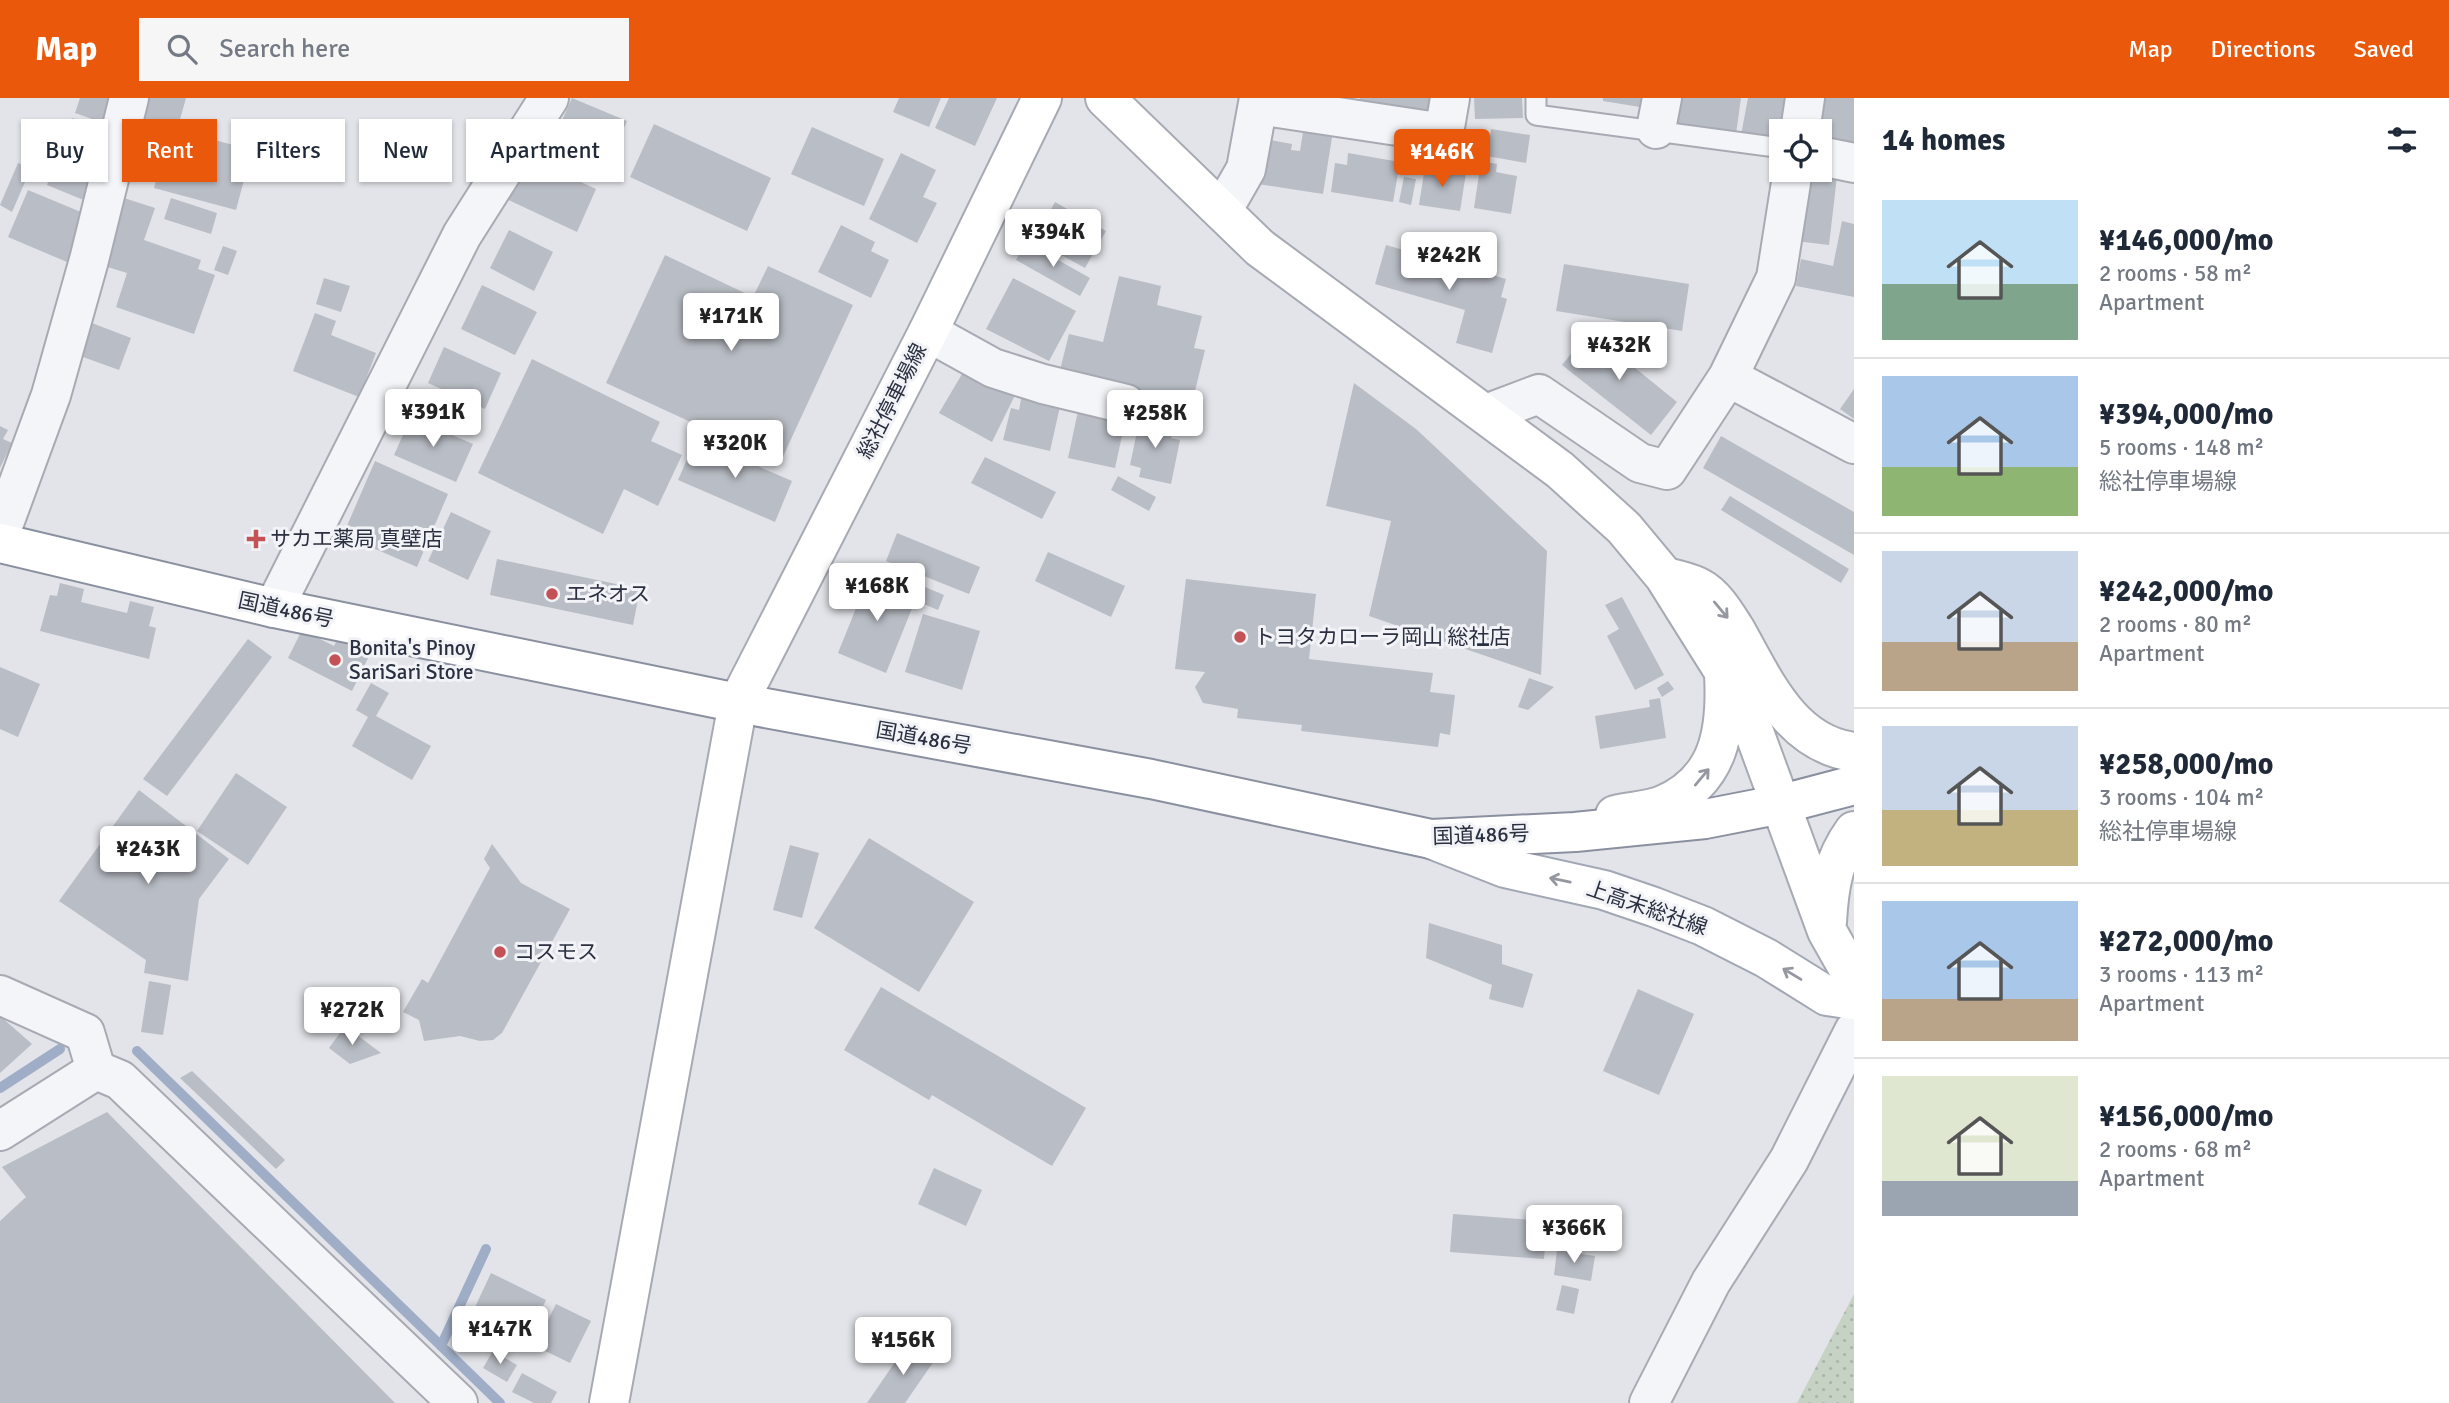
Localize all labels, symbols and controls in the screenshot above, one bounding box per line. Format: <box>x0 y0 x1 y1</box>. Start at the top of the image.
search box <box>139 18 629 81</box>
text: Map <box>35 29 97 70</box>
icon: search <box>163 30 201 68</box>
text: Search here <box>219 33 350 65</box>
text: Map <box>2128 34 2173 64</box>
text: Directions <box>2211 34 2316 64</box>
text: Saved <box>2354 34 2414 64</box>
chip: Buy <box>21 119 108 182</box>
chip: Rent <box>122 119 217 182</box>
chip: Filters <box>231 119 345 182</box>
chip: New <box>359 119 452 182</box>
chip: Apartment <box>466 119 624 182</box>
map controls <box>1769 119 1832 182</box>
button: locate <box>1769 119 1832 182</box>
icon: filters <box>2383 121 2421 159</box>
text: 14 homes <box>1882 122 2005 159</box>
pin: ¥146K <box>1393 130 1491 189</box>
text: ¥146K <box>1410 137 1474 166</box>
pin: ¥394K <box>1004 209 1102 269</box>
text: ¥394K <box>1021 217 1085 246</box>
text: ¥146,000/mo <box>2099 222 2273 259</box>
icon: home <box>1938 228 2022 312</box>
pin: ¥242K <box>1400 232 1498 292</box>
text: ¥242K <box>1417 240 1481 269</box>
text: 2 rooms · 58 m² <box>2099 259 2252 288</box>
text: Apartment <box>2099 288 2204 317</box>
pin: ¥171K <box>682 294 780 353</box>
text: ¥171K <box>699 301 763 330</box>
pin: ¥432K <box>1570 322 1668 382</box>
text: ¥432K <box>1587 330 1651 359</box>
street label: 総社停車場線 <box>852 339 932 463</box>
pin: ¥391K <box>384 390 482 449</box>
pin: ¥258K <box>1106 390 1204 450</box>
text: ¥394,000/mo <box>2099 396 2273 433</box>
text: ¥391K <box>401 397 465 426</box>
text: ¥258K <box>1123 398 1187 427</box>
icon: home <box>1938 404 2022 488</box>
pin: ¥320K <box>686 420 784 480</box>
text: ¥320K <box>703 428 767 457</box>
text: 5 rooms · 148 m² <box>2099 433 2264 462</box>
text: 総社停車場線 <box>2099 467 2237 496</box>
place label: サカエ薬局 真壁店 <box>270 526 443 552</box>
marker: サカエ薬局 真壁店 <box>248 531 264 547</box>
pin: ¥168K <box>828 564 926 623</box>
text: ¥168K <box>845 571 909 600</box>
text: ¥242,000/mo <box>2099 573 2273 610</box>
icon: home <box>1938 579 2022 663</box>
place label: エネオス <box>566 581 650 607</box>
marker: エネオス <box>544 586 560 602</box>
street label: 国道486号 <box>236 587 336 633</box>
one-way arrow <box>1713 600 1728 618</box>
text: 2 rooms · 80 m² <box>2099 610 2252 639</box>
place label: トヨタカローラ岡山 総社店 <box>1254 624 1511 650</box>
marker: トヨタカローラ岡山 総社店 <box>1232 629 1248 645</box>
place label: Bonita's Pinoy SariSari Store <box>349 635 475 685</box>
text: Apartment <box>2099 639 2204 668</box>
marker: Bonita's Pinoy SariSari Store <box>327 652 343 668</box>
street label: 国道486号 <box>874 717 974 759</box>
text: ¥258,000/mo <box>2099 746 2273 783</box>
icon: home <box>1938 754 2022 838</box>
one-way arrow <box>1694 768 1710 786</box>
text: 3 rooms · 104 m² <box>2099 783 2264 812</box>
text: 総社停車場線 <box>2099 817 2237 846</box>
street label: 国道486号 <box>1432 820 1530 850</box>
pin: ¥243K <box>99 826 197 886</box>
text: ¥243K <box>116 834 180 863</box>
one-way arrow <box>1549 873 1572 886</box>
street label: 上高末総社線 <box>1583 875 1711 941</box>
text: ¥272,000/mo <box>2099 923 2273 960</box>
icon: home <box>1938 929 2022 1013</box>
place label: コスモス <box>514 939 598 965</box>
marker: コスモス <box>492 944 508 960</box>
text: 3 rooms · 113 m² <box>2099 960 2264 989</box>
one-way arrow <box>1783 967 1803 981</box>
pin: ¥272K <box>303 988 401 1047</box>
text: Apartment <box>2099 989 2204 1018</box>
text: ¥272K <box>320 995 384 1024</box>
text: ¥156,000/mo <box>2099 1098 2273 1135</box>
icon: home <box>1938 1104 2022 1188</box>
text: 2 rooms · 68 m² <box>2099 1135 2252 1164</box>
text: Apartment <box>2099 1164 2204 1193</box>
pin: ¥366K <box>1525 1206 1623 1265</box>
text: ¥366K <box>1542 1213 1606 1242</box>
pin: ¥147K <box>451 1306 549 1366</box>
text: ¥147K <box>468 1314 532 1343</box>
pin: ¥156K <box>854 1318 952 1377</box>
text: ¥156K <box>871 1325 935 1354</box>

